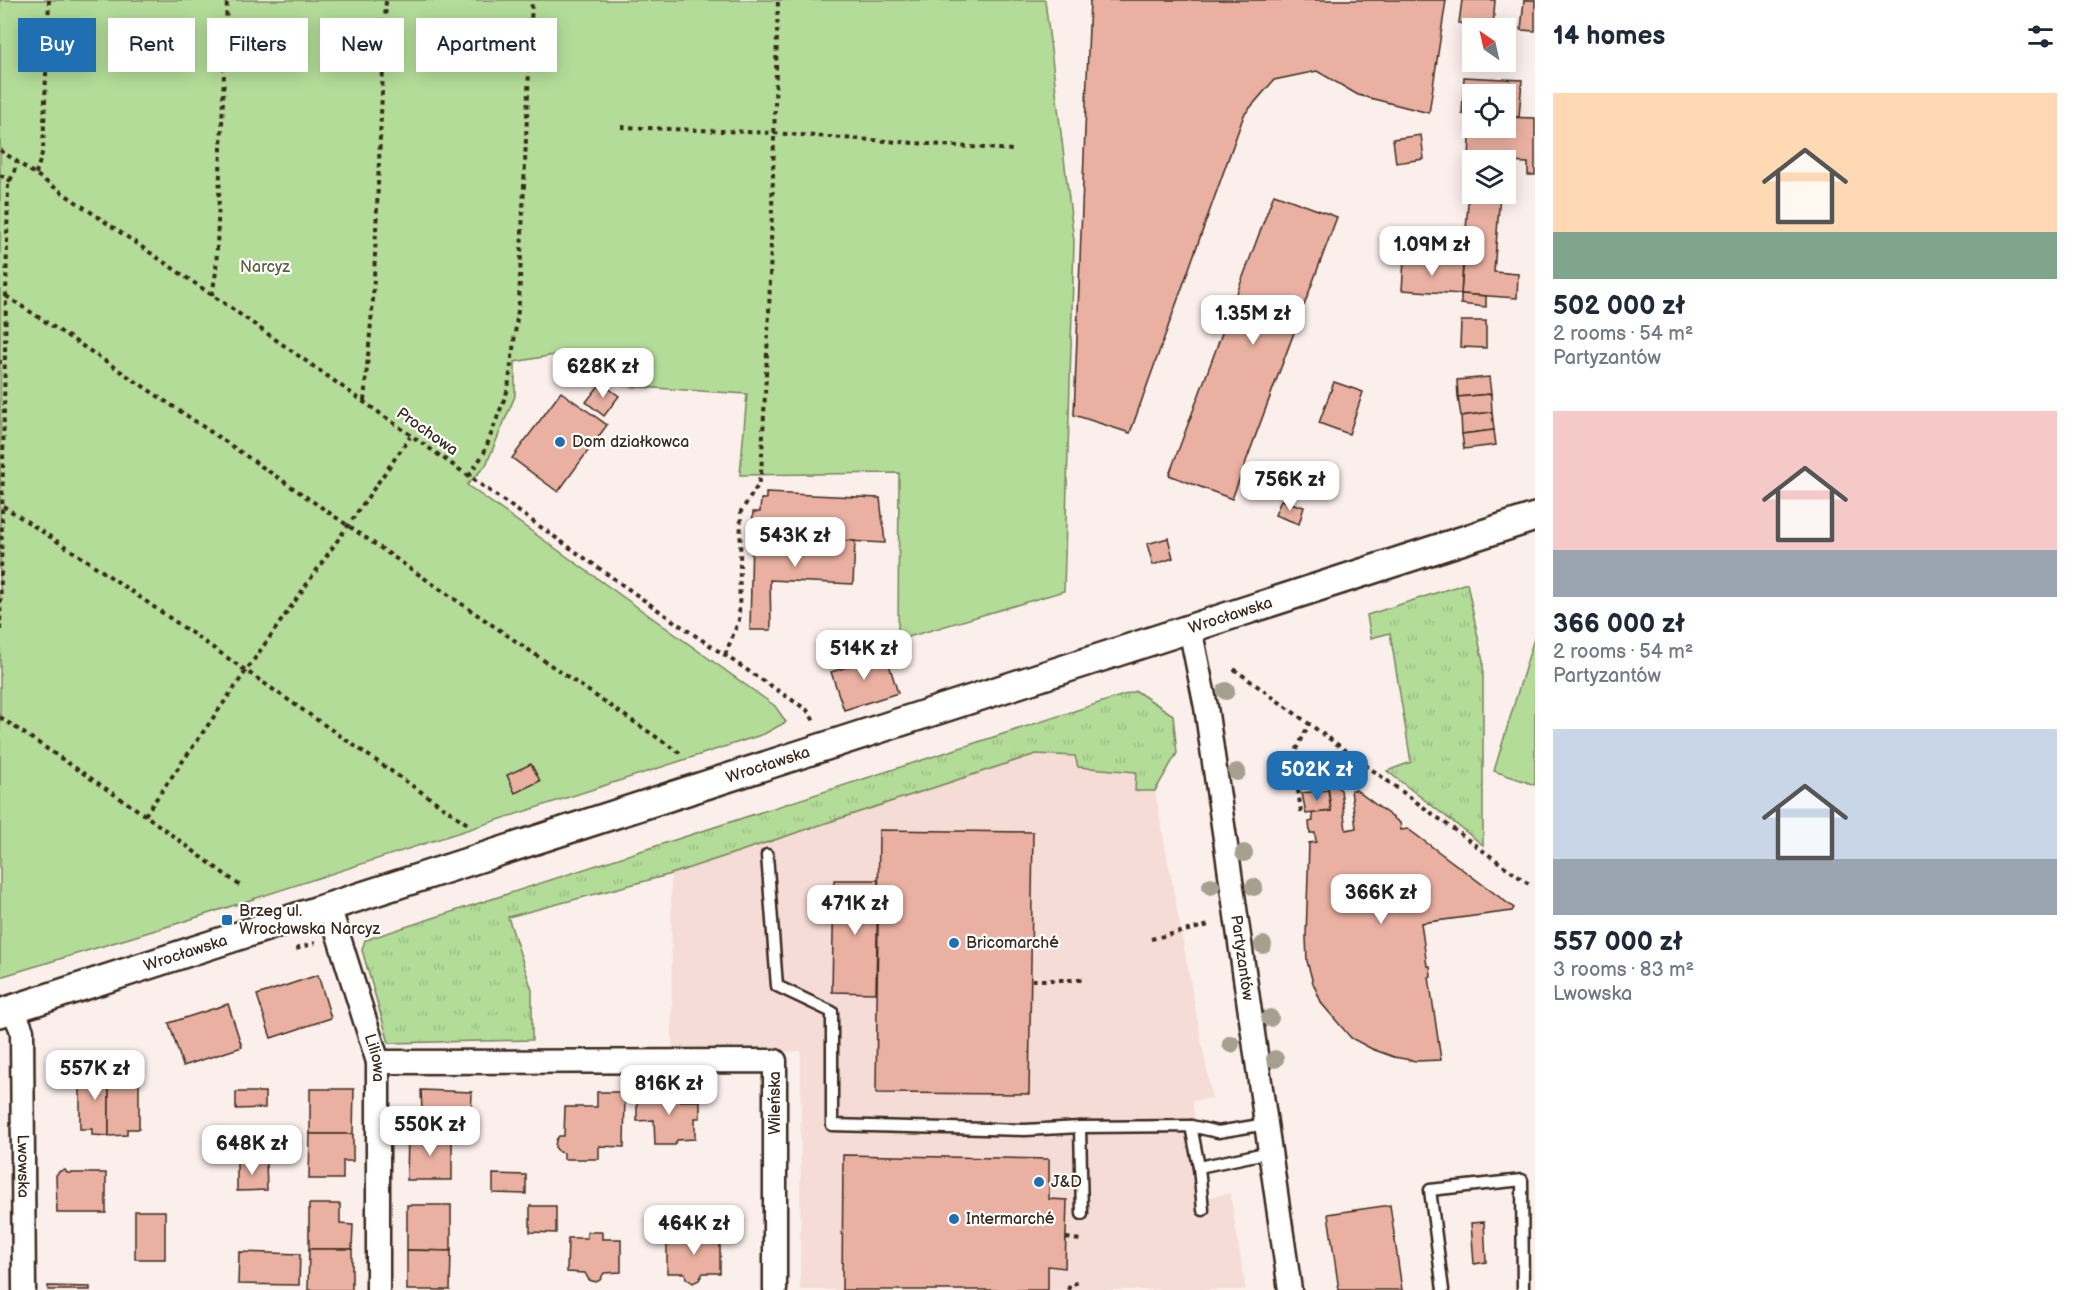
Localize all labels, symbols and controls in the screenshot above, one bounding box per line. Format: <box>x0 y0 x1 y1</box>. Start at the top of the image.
chip: Buy <box>18 18 96 72</box>
chip: Rent <box>108 18 195 72</box>
chip: Filters <box>207 18 308 72</box>
chip: New <box>320 18 404 72</box>
chip: Apartment <box>416 18 557 72</box>
north arrow <box>1462 18 1516 72</box>
map controls <box>1462 18 1516 204</box>
icon: filters <box>2024 20 2057 53</box>
text: 14 homes <box>1553 21 1665 52</box>
button: locate <box>1462 84 1516 138</box>
icon: home <box>1751 132 1859 240</box>
button: layers <box>1462 150 1516 204</box>
pin: 1.09M zł <box>1370 226 1494 277</box>
text: 1.09M zł <box>1393 233 1471 257</box>
park label: Narcyz <box>240 258 290 277</box>
text: 502 000 zł <box>1553 291 1685 322</box>
pin: 1.35M zł <box>1191 295 1315 346</box>
text: 1.35M zł <box>1215 302 1291 326</box>
text: 2 rooms · 54 m² <box>1553 322 1693 346</box>
text: Partyzantów <box>1553 346 1661 370</box>
pin: 628K zł <box>548 348 658 399</box>
text: 628K zł <box>567 355 639 379</box>
street label: Prochowa <box>393 404 461 460</box>
place label: Dom działkowca <box>572 433 689 452</box>
marker: Dom działkowca <box>553 435 567 449</box>
icon: home <box>1751 450 1859 558</box>
pin: 756K zł <box>1235 461 1345 512</box>
text: 756K zł <box>1254 468 1326 492</box>
pin: 543K zł <box>740 517 850 568</box>
text: 543K zł <box>759 524 831 548</box>
street label: Wrocławska <box>1186 593 1275 638</box>
text: 366 000 zł <box>1553 609 1685 640</box>
pin: 514K zł <box>809 630 919 681</box>
text: 514K zł <box>830 637 898 661</box>
text: 2 rooms · 54 m² <box>1553 640 1693 664</box>
text: Partyzantów <box>1553 664 1661 688</box>
street label: Wrocławska <box>724 742 812 787</box>
pin: 502K zł <box>1262 751 1372 802</box>
text: 502K zł <box>1281 758 1353 782</box>
icon: home <box>1751 768 1859 876</box>
pin: 366K zł <box>1326 874 1436 925</box>
text: 366K zł <box>1345 881 1417 905</box>
pin: 471K zł <box>800 885 910 936</box>
text: 471K zł <box>821 892 889 916</box>
place label: Brzeg ul. Wrocławska Narcyz <box>239 902 380 939</box>
marker: Brzeg ul. Wrocławska Narcyz <box>220 913 234 927</box>
street label: Partyzantów <box>1227 914 1258 1002</box>
text: 557 000 zł <box>1553 927 1683 958</box>
street label: Wrocławska <box>141 931 230 975</box>
place label: Bricomarché <box>966 934 1059 953</box>
marker: Bricomarché <box>947 936 961 950</box>
text: 3 rooms · 83 m² <box>1553 958 1694 982</box>
text: Lwowska <box>1553 982 1632 1006</box>
street label: Liliowa <box>360 1031 388 1082</box>
pin: 557K zł <box>40 1050 150 1101</box>
text: 557K zł <box>60 1057 130 1081</box>
pin: 816K zł <box>614 1065 724 1116</box>
street label: Wileńska <box>766 1071 785 1135</box>
text: 816K zł <box>634 1072 704 1096</box>
pin: 550K zł <box>375 1106 485 1157</box>
text: 550K zł <box>394 1113 466 1137</box>
pin: 648K zł <box>197 1125 307 1176</box>
text: 648K zł <box>216 1132 288 1156</box>
street label: Lwowska <box>13 1134 33 1198</box>
place label: J&D <box>1051 1173 1082 1192</box>
marker: J&D <box>1032 1175 1046 1189</box>
pin: 464K zł <box>639 1205 749 1256</box>
place label: Intermarché <box>966 1210 1055 1229</box>
text: 464K zł <box>658 1212 730 1236</box>
marker: Intermarché <box>947 1212 961 1226</box>

